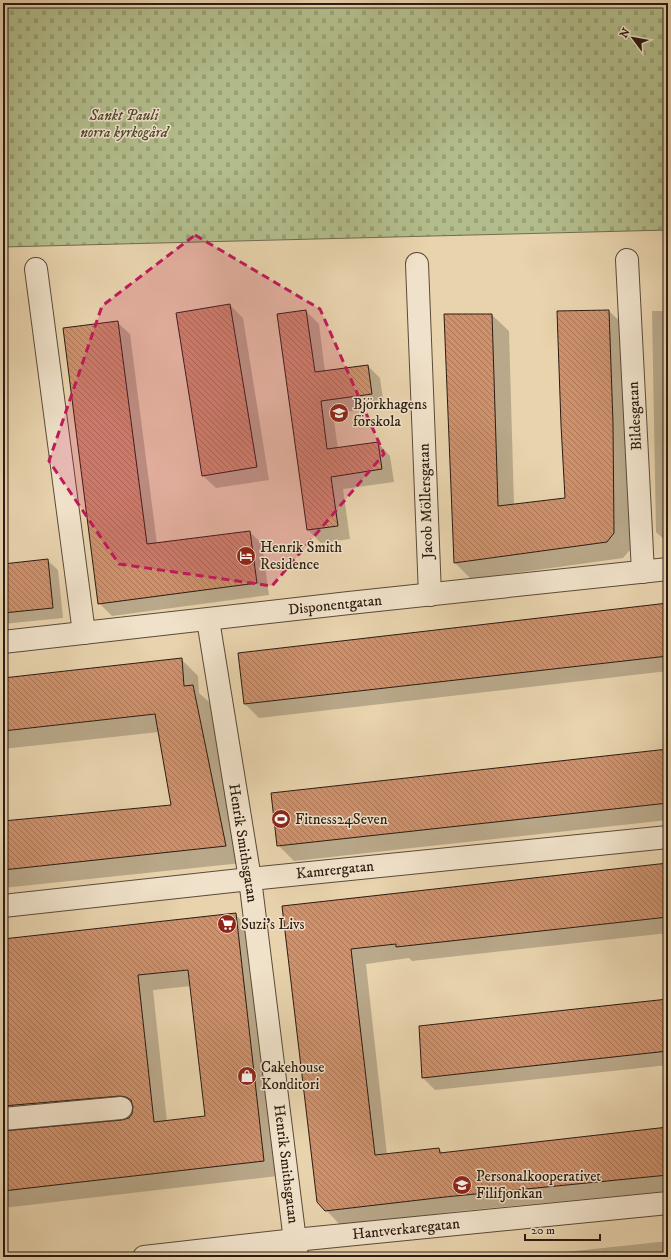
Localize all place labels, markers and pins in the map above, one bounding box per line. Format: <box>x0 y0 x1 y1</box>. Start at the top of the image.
place label: Björkhagens förskola <box>353 395 427 431</box>
school or university icon: Björkhagens förskola <box>328 402 350 424</box>
place label: Henrik Smith Residence <box>260 538 342 574</box>
hotel icon: Henrik Smith Residence <box>235 545 257 567</box>
sports icon: Fitness24Seven <box>270 808 292 830</box>
place label: Fitness24Seven <box>295 810 388 829</box>
supermarket icon: Suzi's Livs <box>216 913 238 935</box>
place label: Suzi's Livs <box>241 915 305 934</box>
place label: Cakehouse Konditori <box>261 1058 324 1094</box>
shop icon: Cakehouse Konditori <box>236 1065 258 1087</box>
place label: Personalkooperativet Filifjonkan <box>476 1167 601 1203</box>
school or university icon: Personalkooperativet Filifjonkan <box>451 1174 473 1196</box>

